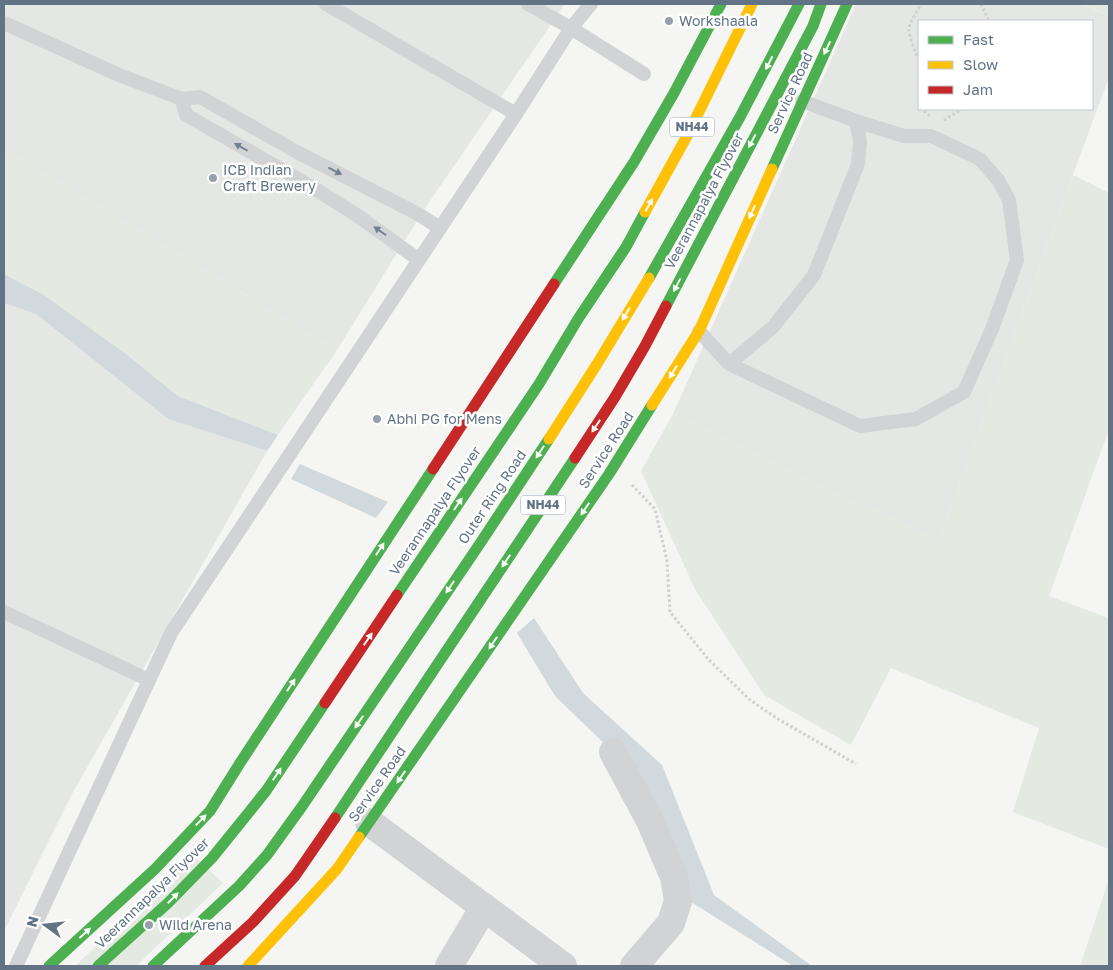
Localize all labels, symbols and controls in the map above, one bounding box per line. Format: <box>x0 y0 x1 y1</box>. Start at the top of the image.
place label: Workshaala <box>679 12 758 29</box>
marker: Workshaala <box>663 15 675 27</box>
legend <box>918 20 1093 110</box>
text: Fast <box>963 30 994 48</box>
one-way arrow <box>823 41 831 55</box>
street label: Service Road <box>763 49 816 136</box>
text: Slow <box>963 55 998 73</box>
one-way arrow <box>765 56 773 70</box>
text: Jam <box>963 80 993 98</box>
road number: NH44 <box>670 118 714 136</box>
street label: Veerannapalya Flyover <box>660 129 747 272</box>
one-way arrow <box>748 134 757 148</box>
one-way arrow <box>234 142 248 151</box>
place label: ICB Indian Craft Brewery <box>223 161 316 194</box>
one-way arrow <box>327 167 342 175</box>
marker: ICB Indian Craft Brewery <box>207 172 219 184</box>
one-way arrow <box>645 197 653 212</box>
one-way arrow <box>748 205 756 219</box>
one-way arrow <box>373 226 387 236</box>
one-way arrow <box>673 278 681 292</box>
one-way arrow <box>622 308 631 321</box>
one-way arrow <box>668 366 678 379</box>
street label: Service Road <box>574 408 637 491</box>
place label: Abhi PG for Mens <box>387 410 502 427</box>
marker: Abhi PG for Mens <box>371 413 383 425</box>
one-way arrow <box>591 419 601 432</box>
street label: Veerannapalya Flyover <box>385 442 484 578</box>
street label: Outer Ring Road <box>454 446 529 547</box>
one-way arrow <box>536 446 545 459</box>
road number: NH44 <box>520 496 566 514</box>
one-way arrow <box>453 497 463 511</box>
one-way arrow <box>580 502 590 516</box>
one-way arrow <box>375 542 385 556</box>
one-way arrow <box>501 554 511 568</box>
one-way arrow <box>445 581 455 594</box>
one-way arrow <box>363 632 373 646</box>
one-way arrow <box>488 636 498 650</box>
one-way arrow <box>286 678 296 692</box>
one-way arrow <box>354 715 364 729</box>
street label: Service Road <box>344 743 409 825</box>
one-way arrow <box>272 767 282 781</box>
one-way arrow <box>396 770 406 783</box>
one-way arrow <box>195 814 207 826</box>
street label: Veerannapalya Flyover <box>91 833 213 952</box>
one-way arrow <box>166 892 178 904</box>
north arrow <box>20 900 70 950</box>
text: N <box>22 914 42 929</box>
place label: Wild Arena <box>159 916 232 933</box>
marker: Wild Arena <box>143 919 155 931</box>
one-way arrow <box>78 927 90 939</box>

